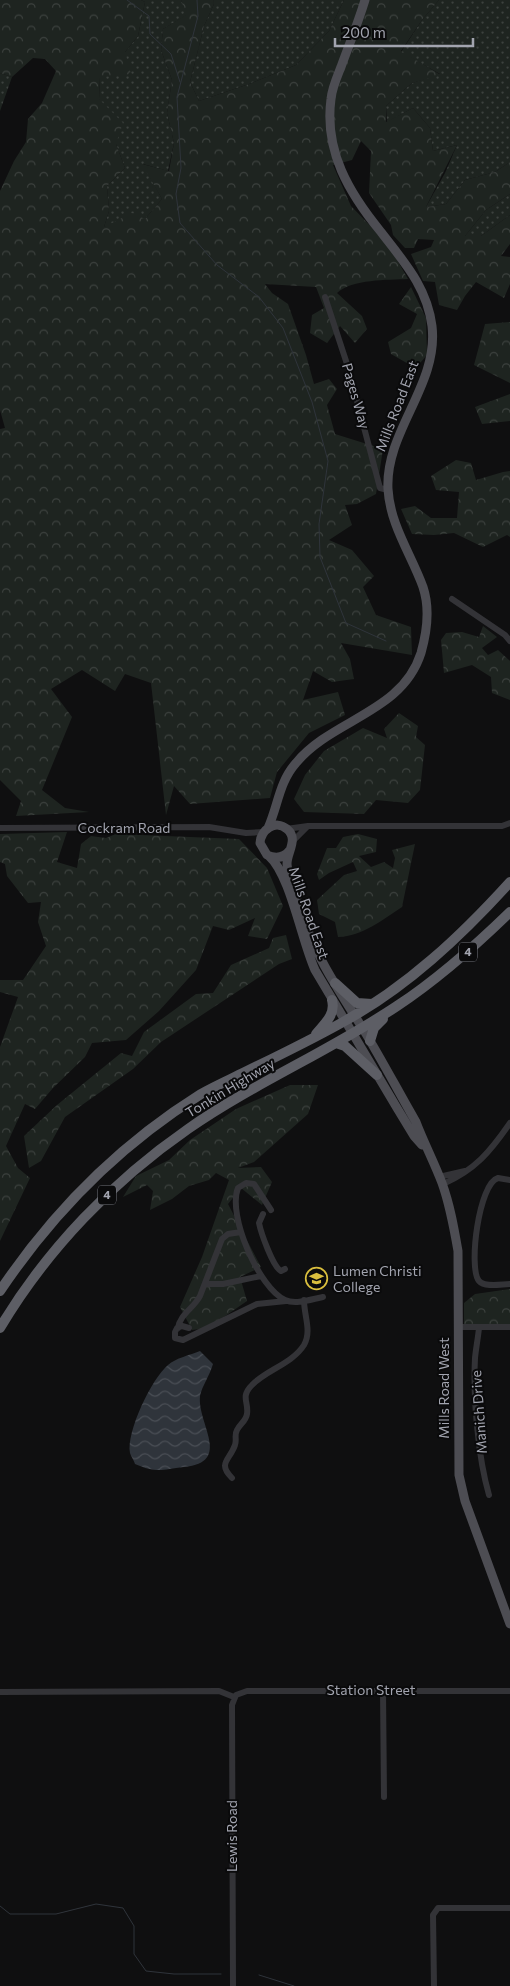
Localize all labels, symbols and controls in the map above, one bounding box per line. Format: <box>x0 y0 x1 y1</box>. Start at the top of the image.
scale bar <box>335 15 472 47</box>
text: 200 m <box>342 23 386 41</box>
street label: Mills Road East <box>371 358 422 454</box>
street label: Pages Way <box>339 361 374 431</box>
street label: Cockram Road <box>78 819 170 836</box>
street label: Mills Road East <box>286 865 333 961</box>
road number: 4 <box>459 942 477 962</box>
street label: Tonkin Highway <box>182 1054 277 1121</box>
road number: 4 <box>98 1186 116 1204</box>
place label: Lumen Christi College <box>333 1262 422 1295</box>
school or university icon: Lumen Christi College <box>305 1267 329 1291</box>
street label: Mills Road West <box>435 1337 452 1439</box>
street label: Manich Drive <box>467 1370 490 1454</box>
street label: Station Street <box>326 1681 416 1698</box>
street label: Lewis Road <box>223 1800 240 1872</box>

